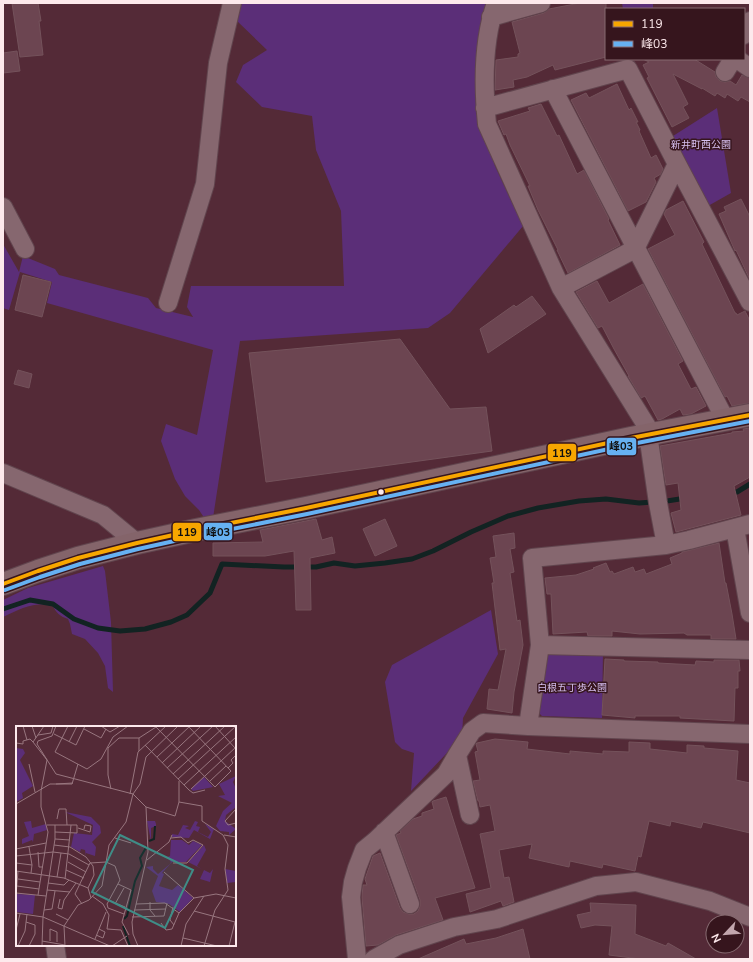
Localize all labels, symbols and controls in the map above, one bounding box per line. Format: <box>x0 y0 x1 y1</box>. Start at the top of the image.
legend <box>605 8 745 60</box>
text: 119 <box>641 16 663 32</box>
text: 峰03 <box>641 36 667 52</box>
park label: 新井町西公園 <box>671 138 731 152</box>
line badge: 峰03 <box>606 437 637 456</box>
text: 峰03 <box>609 439 633 454</box>
line badge: 119 <box>547 443 577 462</box>
text: 119 <box>552 446 572 461</box>
unlabelled marker <box>376 487 386 497</box>
line badge: 119 <box>172 522 202 542</box>
line badge: 峰03 <box>203 522 233 541</box>
text: 119 <box>177 525 197 540</box>
text: 峰03 <box>206 525 230 540</box>
park label: 白根五丁歩公園 <box>537 681 607 695</box>
inset map <box>16 726 236 946</box>
north arrow <box>705 914 745 954</box>
text: N <box>708 931 725 945</box>

